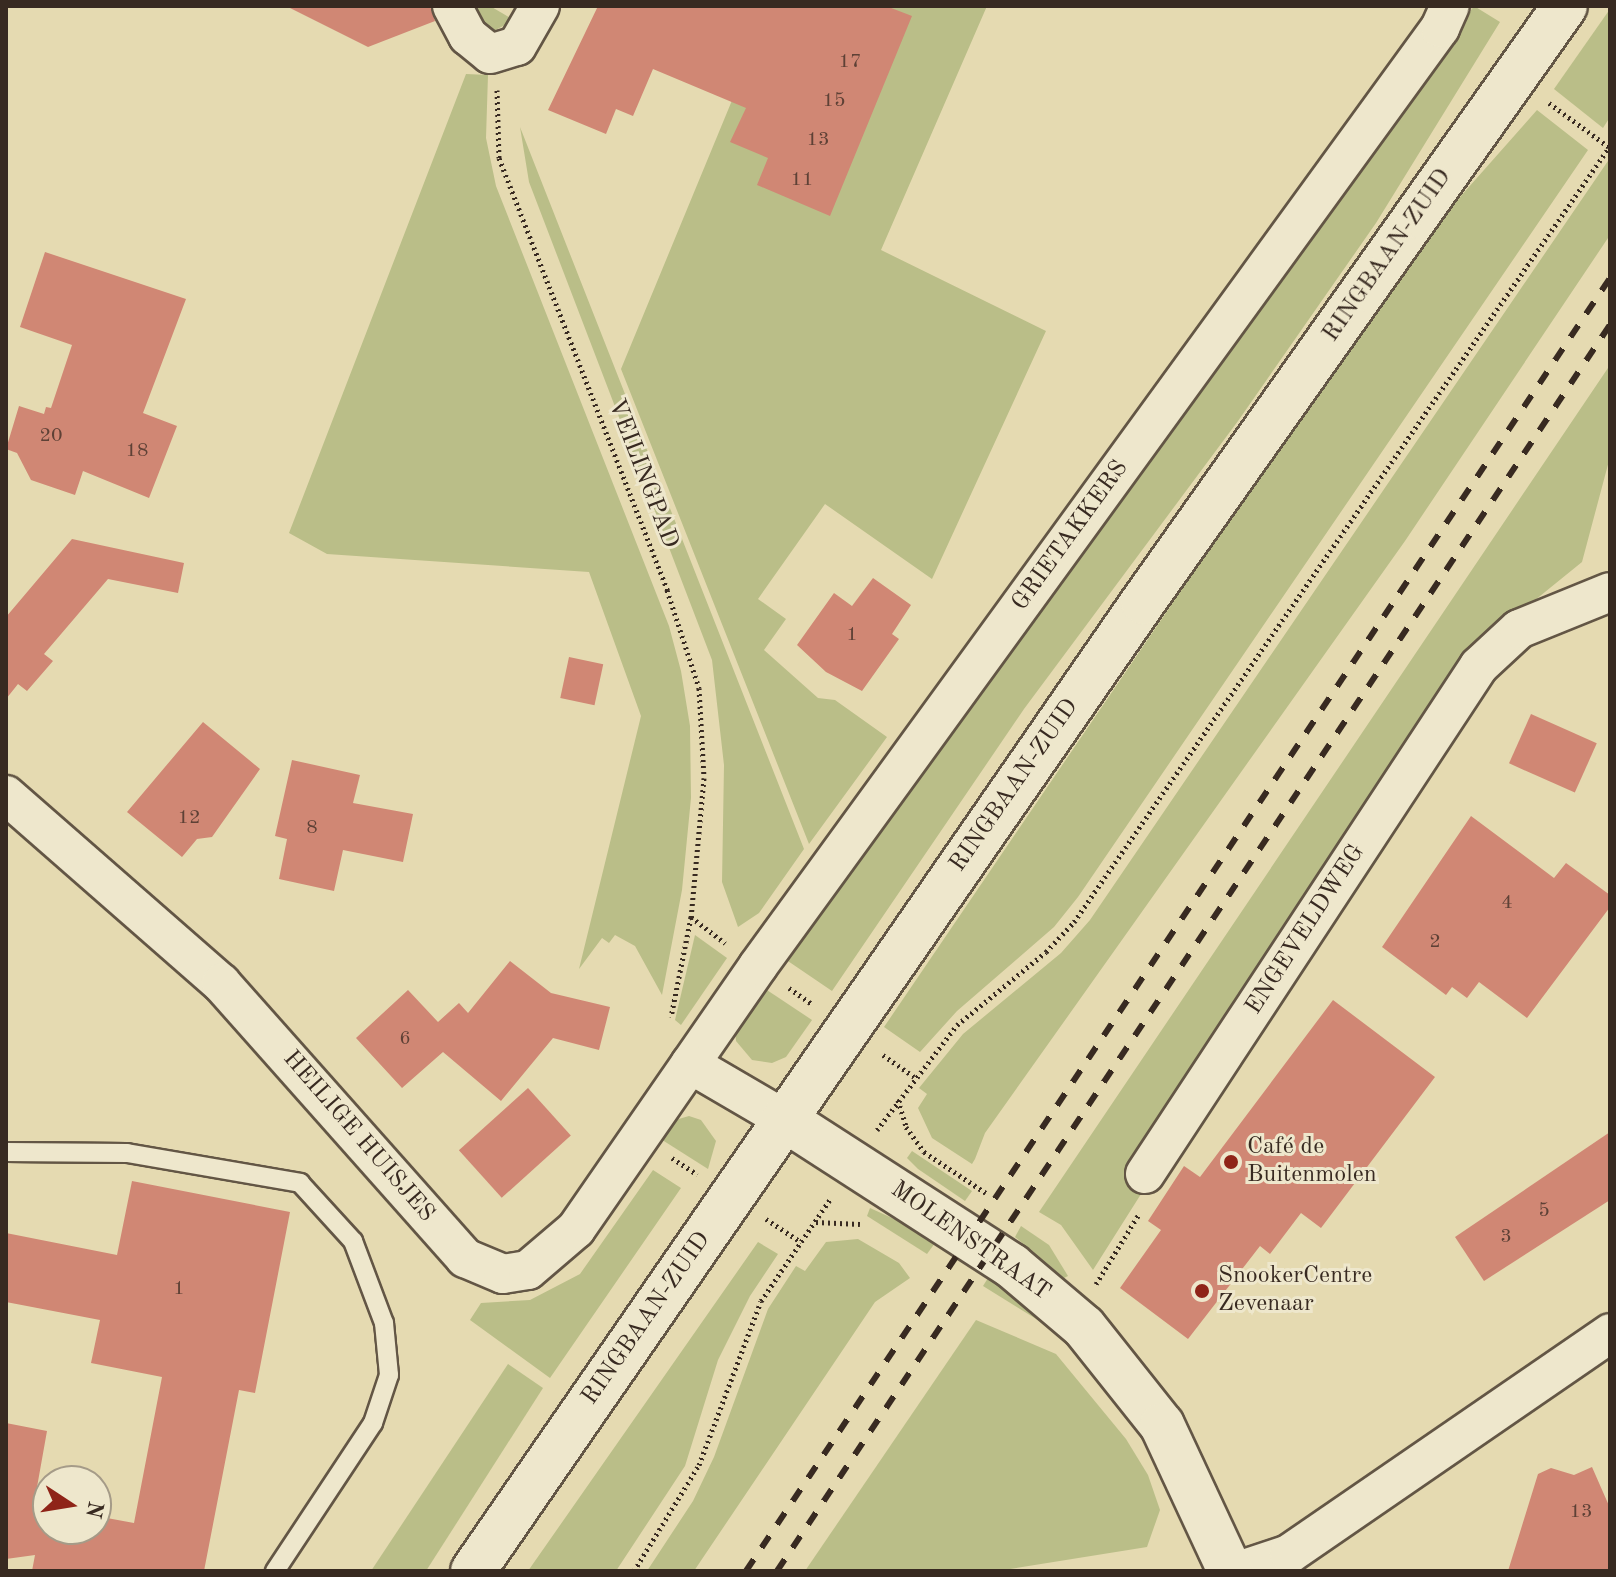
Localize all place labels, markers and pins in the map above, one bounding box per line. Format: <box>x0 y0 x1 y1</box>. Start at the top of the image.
place label: Café de Buitenmolen <box>1247 1134 1377 1190</box>
marker: Café de Buitenmolen <box>1222 1153 1240 1171</box>
place label: SnookerCentre Zevenaar <box>1218 1263 1372 1319</box>
marker: SnookerCentre Zevenaar <box>1193 1282 1211 1300</box>

